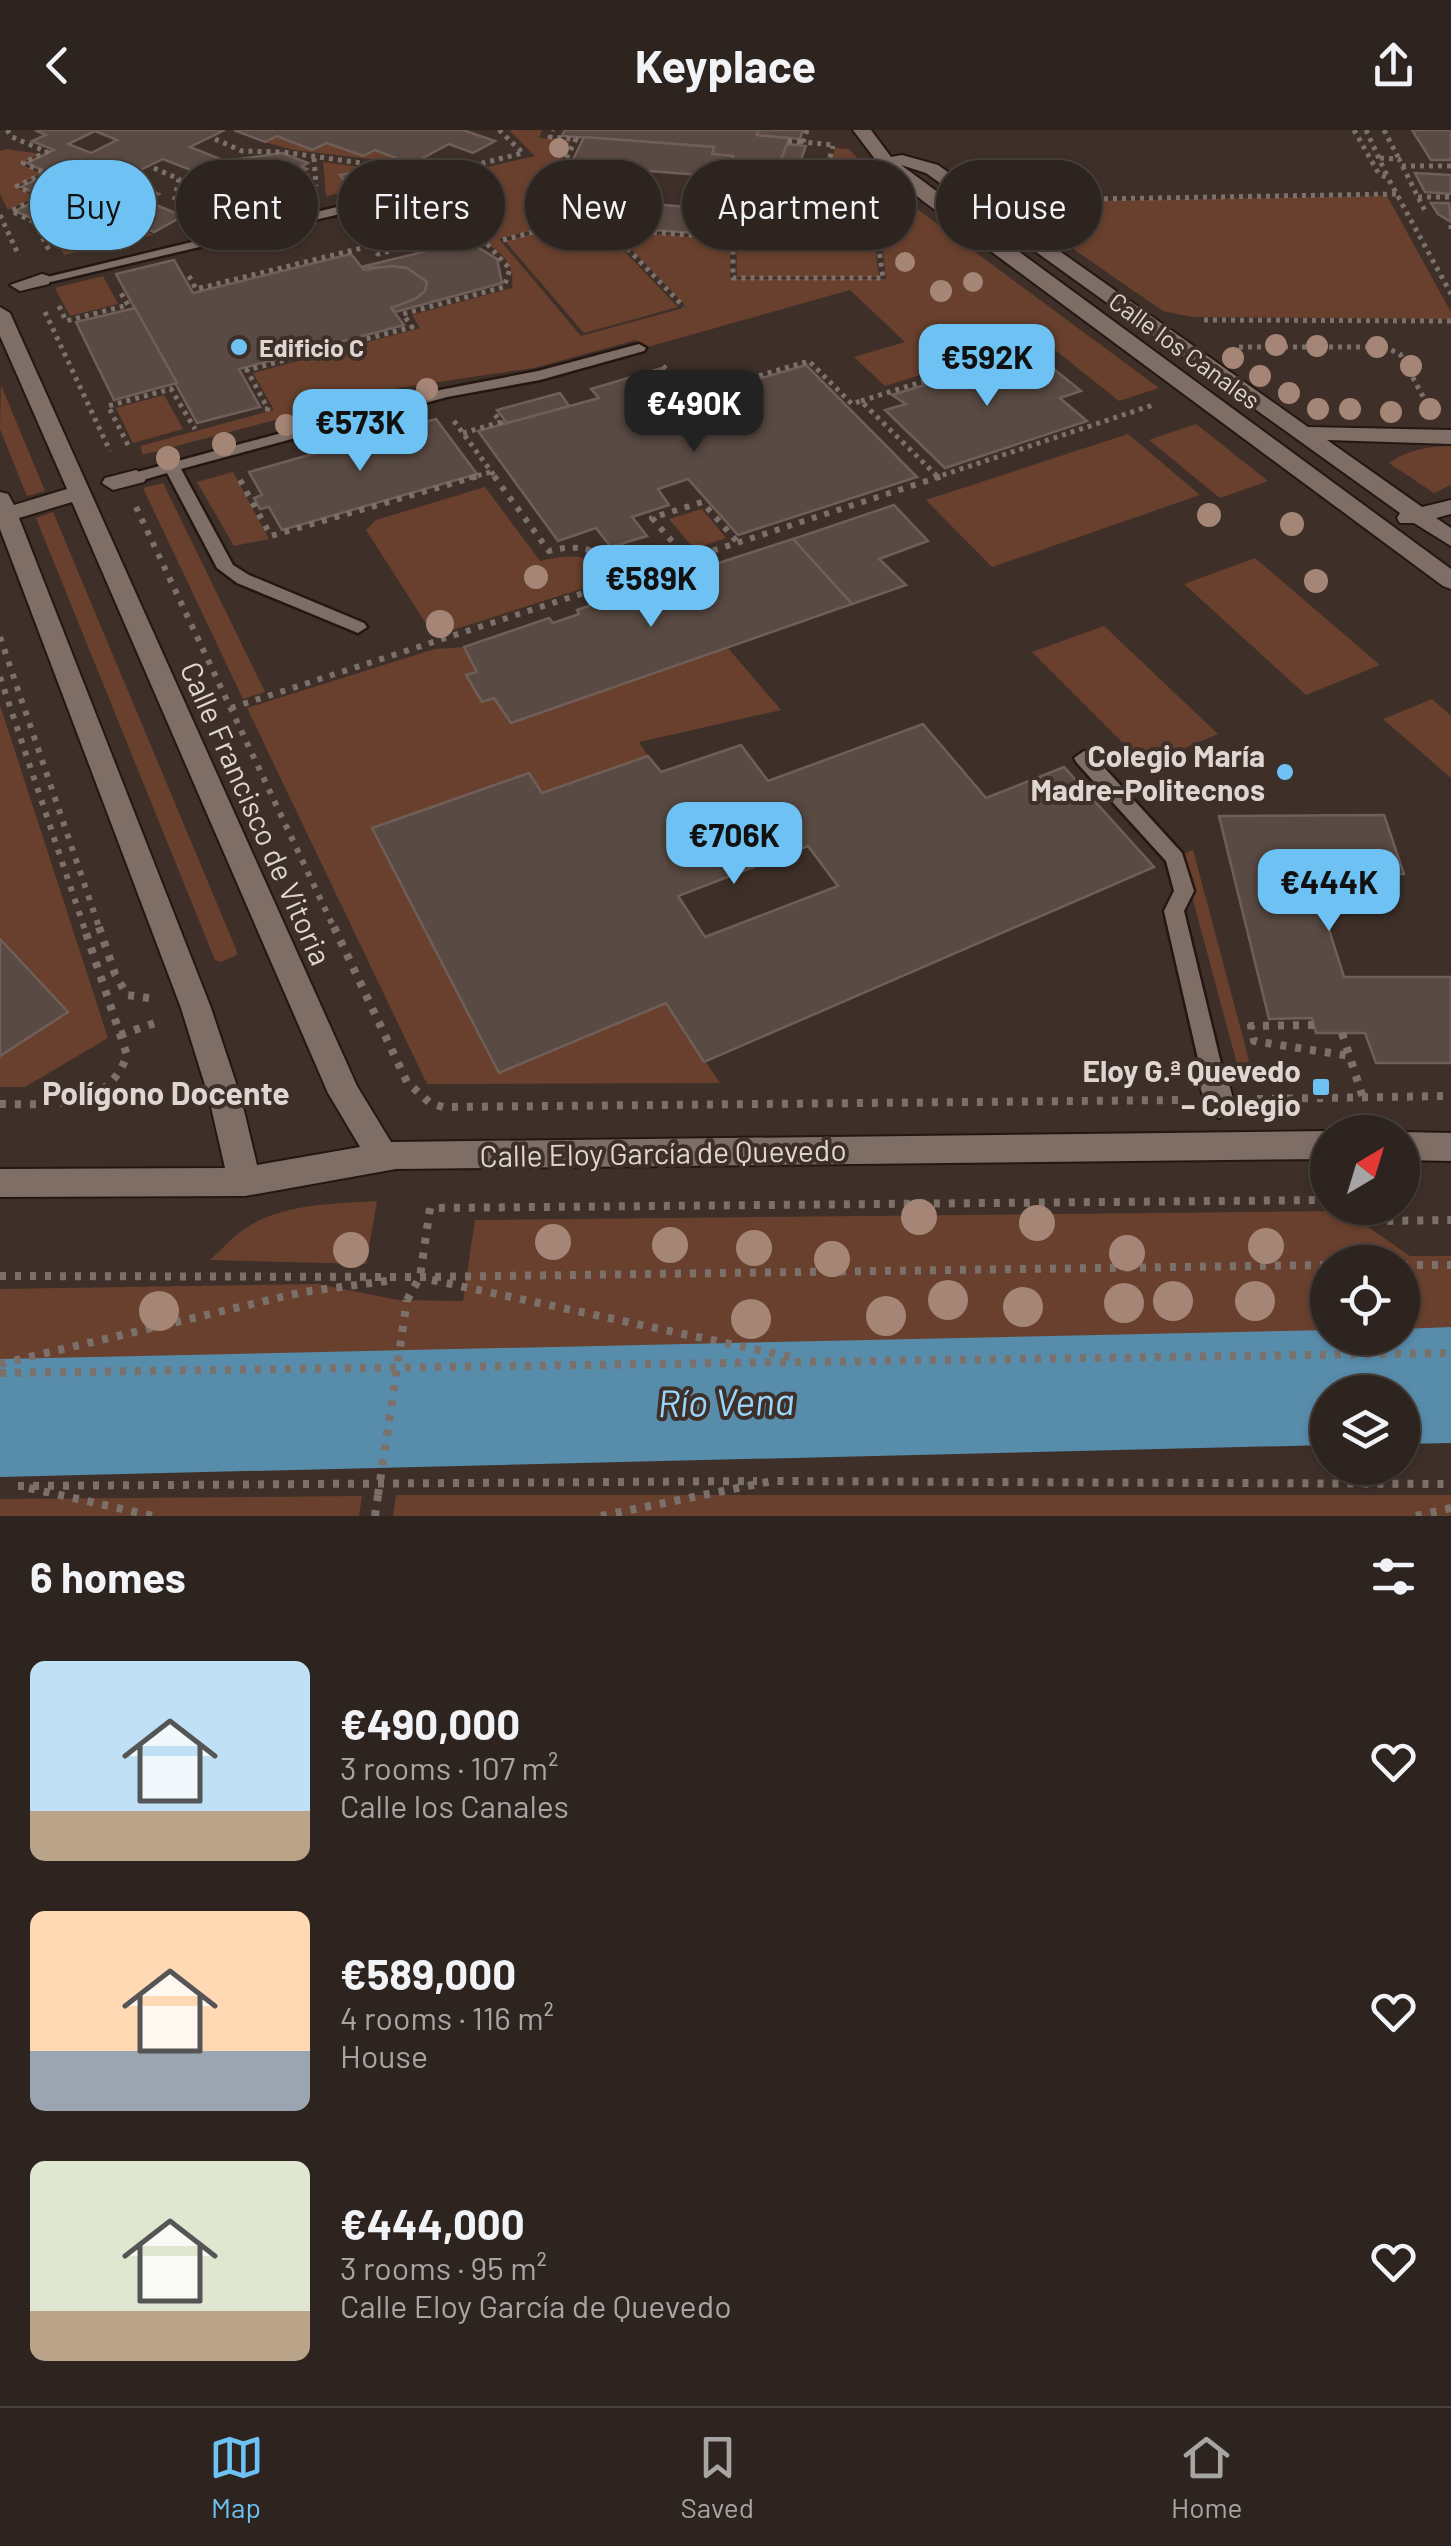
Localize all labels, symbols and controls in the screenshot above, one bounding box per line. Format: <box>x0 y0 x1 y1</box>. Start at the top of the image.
icon: back <box>30 38 85 93</box>
text: Keyplace <box>635 38 816 92</box>
icon: share <box>1366 38 1421 93</box>
chip: Buy <box>30 160 156 250</box>
chip: Rent <box>176 160 318 250</box>
chip: Filters <box>338 160 505 250</box>
chip: New <box>525 160 662 250</box>
chip: Apartment <box>682 160 916 250</box>
chip: House <box>936 160 1102 250</box>
street label: Calle los Canales <box>1104 285 1266 415</box>
pin: €592K <box>917 324 1057 409</box>
place label: Edificio C <box>259 332 364 362</box>
marker: Edificio C <box>228 336 250 358</box>
text: €592K <box>941 337 1033 375</box>
pin: €490K <box>624 370 764 455</box>
text: €490K <box>647 383 741 421</box>
pin: €573K <box>290 389 430 474</box>
text: €573K <box>315 402 405 440</box>
pin: €589K <box>581 545 721 630</box>
text: €589K <box>605 558 697 596</box>
street label: Calle Francisco de Vitoria <box>174 656 340 970</box>
place label: Colegio María Madre-Politecnos <box>1030 737 1265 807</box>
marker: Colegio María Madre-Politecnos <box>1274 761 1296 783</box>
pin: €706K <box>664 802 804 887</box>
text: €706K <box>688 815 780 853</box>
pin: €444K <box>1259 849 1399 934</box>
text: €444K <box>1280 862 1378 900</box>
place label: Eloy G.ª Quevedo – Colegio <box>1083 1052 1301 1122</box>
district label: Polígono Docente <box>42 1073 290 1111</box>
marker: Eloy G.ª Quevedo – Colegio <box>1310 1076 1332 1098</box>
north arrow <box>1310 1115 1420 1225</box>
map controls <box>1310 1115 1420 1485</box>
street label: Calle Eloy García de Quevedo <box>479 1131 847 1173</box>
button: locate <box>1310 1245 1420 1355</box>
button: layers <box>1310 1375 1420 1485</box>
water label: Río Vena <box>657 1377 795 1425</box>
icon: filters <box>1366 1549 1421 1604</box>
text: 6 homes <box>30 1551 186 1601</box>
text: €490,000 <box>340 1698 520 1748</box>
icon: home <box>110 1701 230 1821</box>
icon: heart <box>1366 1734 1421 1789</box>
text: 3 rooms · 107 m² <box>340 1748 558 1786</box>
text: Calle los Canales <box>340 1786 569 1824</box>
text: €589,000 <box>340 1948 516 1998</box>
icon: home <box>110 1951 230 2071</box>
icon: heart <box>1366 1984 1421 2039</box>
text: 4 rooms · 116 m² <box>340 1998 554 2036</box>
text: House <box>340 2036 428 2074</box>
text: €444,000 <box>340 2198 525 2248</box>
icon: home <box>110 2201 230 2321</box>
icon: heart <box>1366 2234 1421 2289</box>
text: 3 rooms · 95 m² <box>340 2248 547 2286</box>
text: Calle Eloy García de Quevedo <box>340 2286 732 2324</box>
tab: Map <box>209 2430 264 2524</box>
tab: Saved <box>681 2430 754 2524</box>
tab: Home <box>1171 2430 1242 2524</box>

